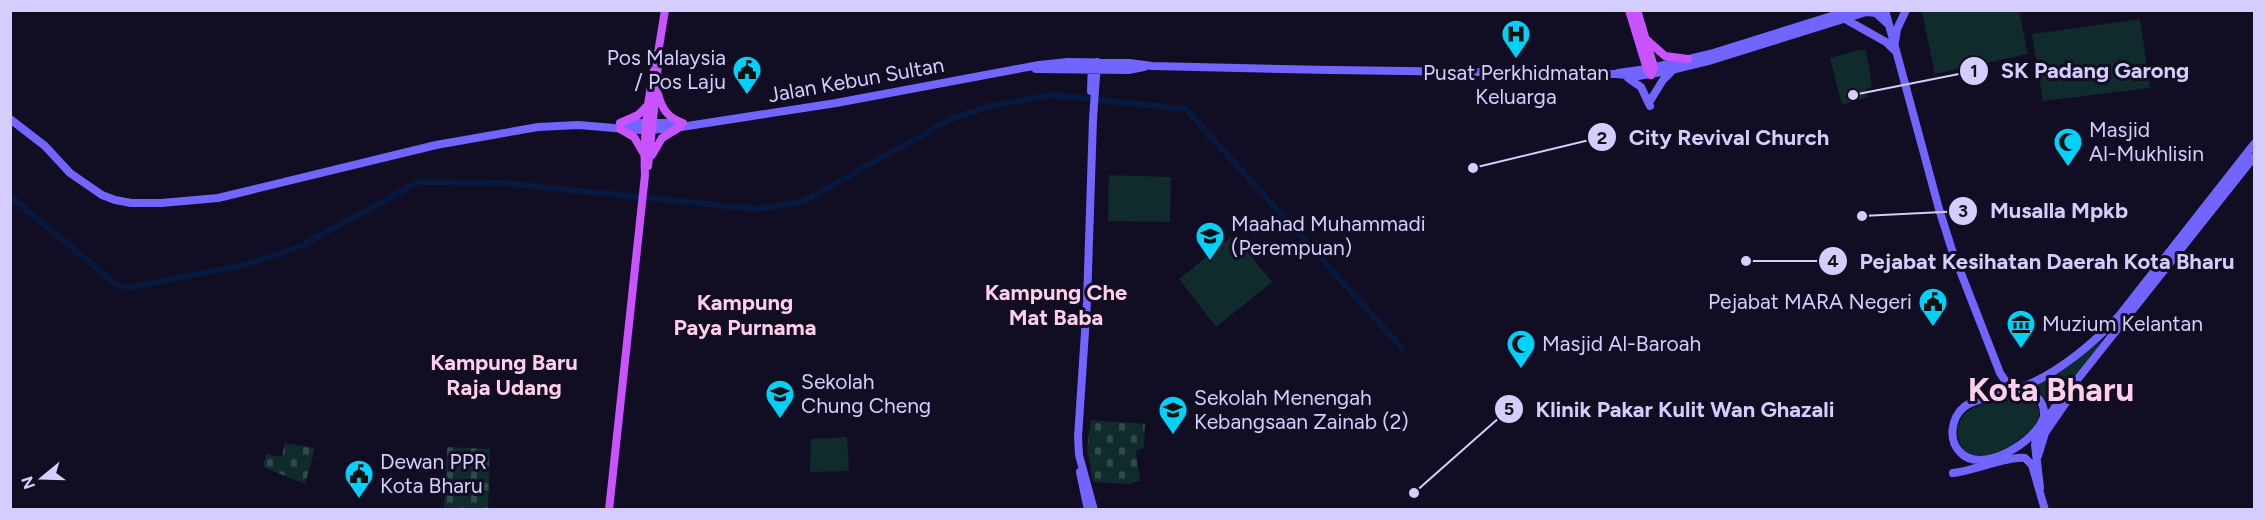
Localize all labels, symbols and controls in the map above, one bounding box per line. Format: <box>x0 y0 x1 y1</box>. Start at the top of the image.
hospital icon: Pusat Perkhidmatan Keluarga <box>1500 18 1532 60</box>
place label: Pos Malaysia / Pos Laju <box>607 45 726 94</box>
callout: SK Padang Garong <box>1959 51 2201 91</box>
street label: Jalan Kebun Sultan <box>766 52 946 107</box>
public building icon: Pos Malaysia / Pos Laju <box>731 54 763 96</box>
text: SK Padang Garong <box>2001 57 2189 84</box>
place label: Pusat Perkhidmatan Keluarga <box>1423 60 1609 109</box>
text: 1 <box>1970 60 1978 82</box>
callout: City Revival Church <box>1587 117 1841 157</box>
place label: Masjid Al-Mukhlisin <box>2089 117 2204 166</box>
text: City Revival Church <box>1629 124 1829 151</box>
mosque icon: Masjid Al-Mukhlisin <box>2052 126 2084 168</box>
text: 2 <box>1597 127 1607 149</box>
callout: Musalla Mpkb <box>1948 191 2140 231</box>
text: Musalla Mpkb <box>1990 197 2128 224</box>
text: 3 <box>1958 200 1968 222</box>
place label: Maahad Muhammadi (Perempuan) <box>1231 211 1426 260</box>
school or university icon: Maahad Muhammadi (Perempuan) <box>1194 220 1226 262</box>
callout: Pejabat Kesihatan Daerah Kota Bharu <box>1818 241 2246 281</box>
text: Pejabat Kesihatan Daerah Kota Bharu <box>1860 248 2234 275</box>
text: 4 <box>1827 250 1839 272</box>
district label: Kampung Che Mat Baba <box>985 279 1127 331</box>
public building icon: Pejabat MARA Negeri <box>1917 286 1949 328</box>
district label: Kampung Paya Purnama <box>674 289 816 341</box>
place label: Pejabat MARA Negeri <box>1708 289 1912 314</box>
museum icon: Muzium Kelantan <box>2005 308 2037 350</box>
place label: Muzium Kelantan <box>2042 311 2203 336</box>
mosque icon: Masjid Al-Baroah <box>1505 328 1537 370</box>
place label: Masjid Al-Baroah <box>1542 331 1701 356</box>
district label: Kampung Baru Raja Udang <box>430 349 578 401</box>
place label: Sekolah Chung Cheng <box>801 369 931 418</box>
district label: Kota Bharu <box>1968 370 2134 409</box>
school or university icon: Sekolah Chung Cheng <box>764 378 796 420</box>
place label: Sekolah Menengah Kebangsaan Zainab (2) <box>1194 385 1409 434</box>
callout: Klinik Pakar Kulit Wan Ghazali <box>1494 389 1847 429</box>
school or university icon: Sekolah Menengah Kebangsaan Zainab (2) <box>1157 394 1189 436</box>
text: Klinik Pakar Kulit Wan Ghazali <box>1536 396 1834 423</box>
text: 5 <box>1504 398 1514 420</box>
north arrow <box>12 448 72 508</box>
place label: Dewan PPR Kota Bharu <box>380 449 487 498</box>
public building icon: Dewan PPR Kota Bharu <box>343 458 375 500</box>
text: N <box>17 474 39 492</box>

